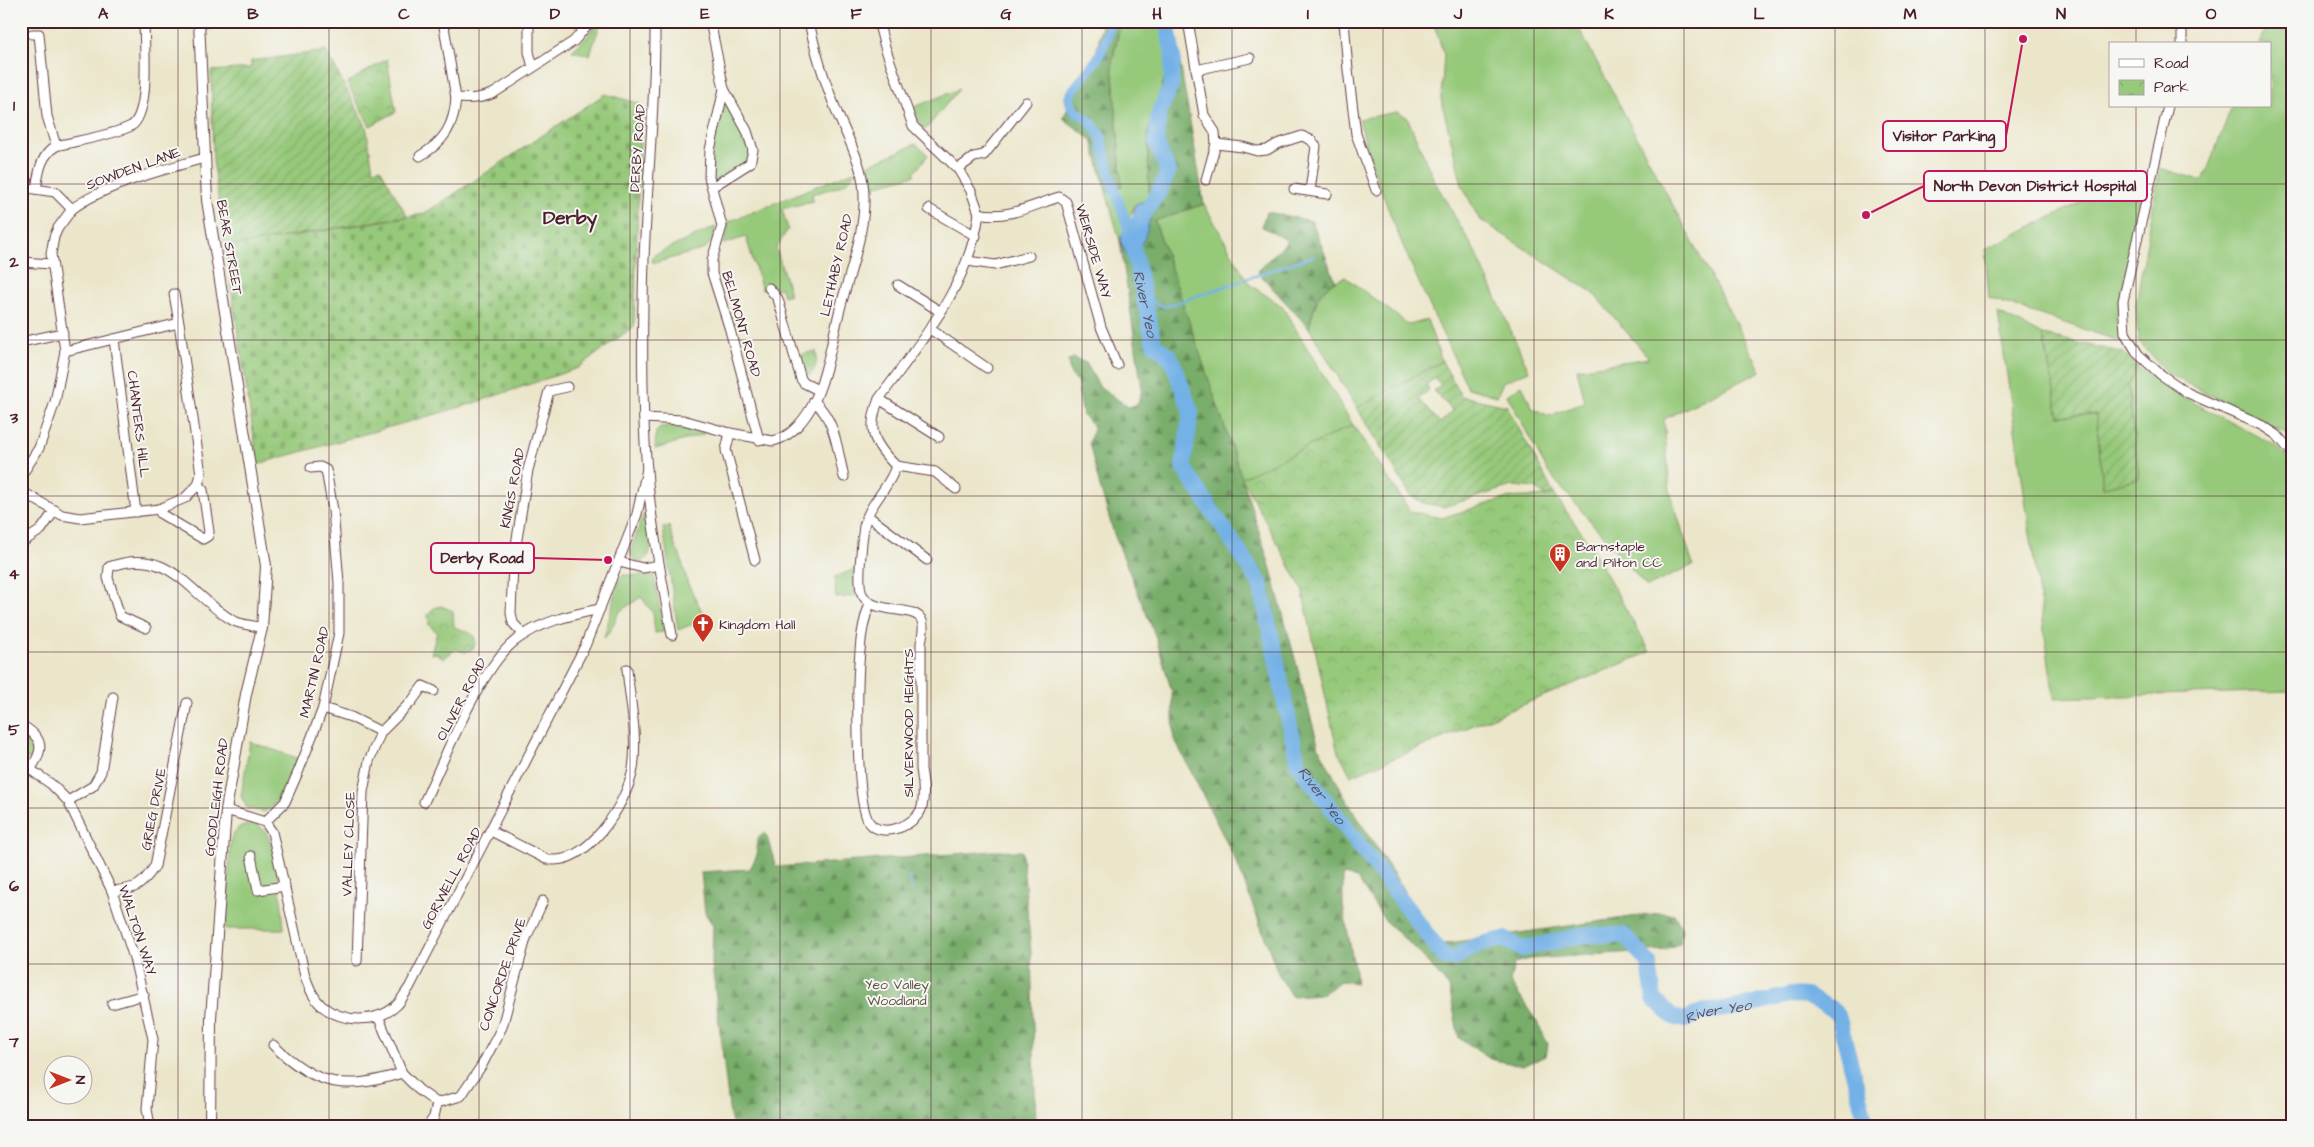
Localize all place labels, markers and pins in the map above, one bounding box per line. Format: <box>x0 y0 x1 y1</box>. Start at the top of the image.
callout: Visitor Parking <box>1883 121 2006 151</box>
callout: North Devon District Hospital <box>1924 171 2147 201</box>
place label: Barnstaple and Pilton CC <box>1576 537 1662 573</box>
building icon: Barnstaple and Pilton CC <box>1548 542 1572 573</box>
callout: Derby Road <box>431 543 534 573</box>
church icon: Kingdom Hall <box>691 612 715 643</box>
place label: Kingdom Hall <box>719 615 795 635</box>

